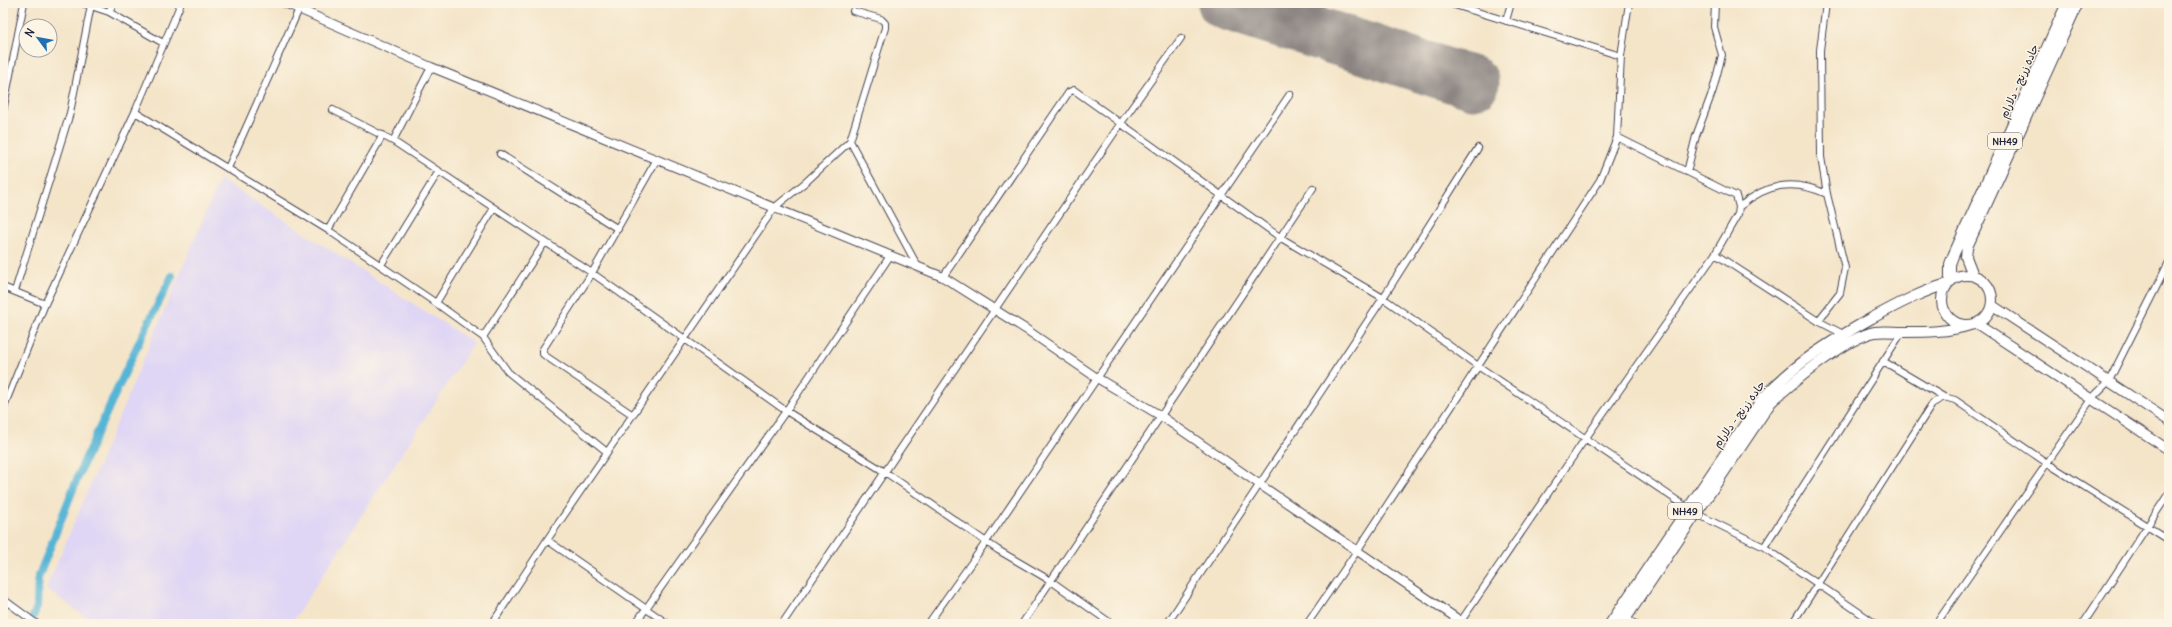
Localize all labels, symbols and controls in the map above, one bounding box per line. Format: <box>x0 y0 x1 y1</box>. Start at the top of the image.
north arrow <box>18 18 58 58</box>
text: N <box>22 26 37 40</box>
street label: جاده زرنج - دلارام <box>1996 42 2043 121</box>
road number: NH49 <box>1988 133 2022 149</box>
street label: جاده زرنج - دلارام <box>1710 378 1770 451</box>
road number: NH49 <box>1668 503 1702 519</box>

